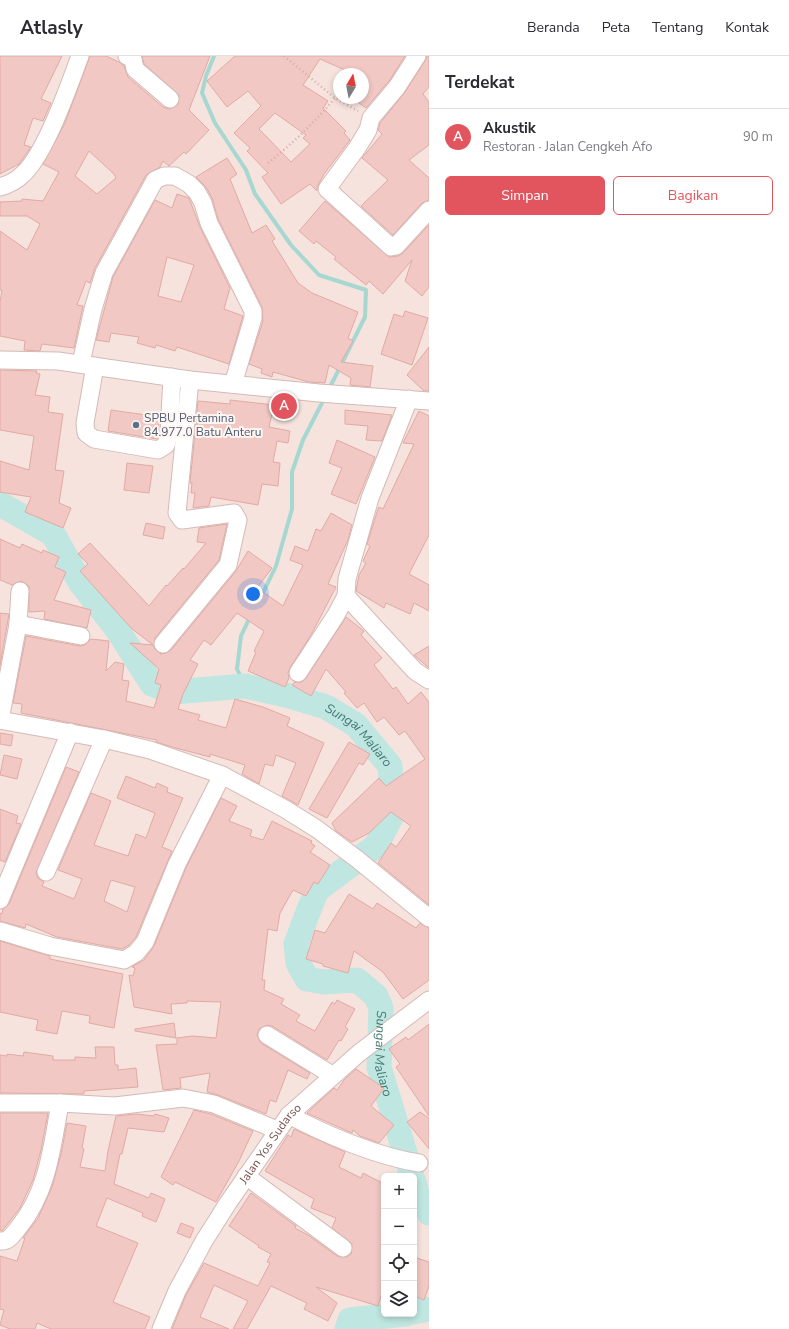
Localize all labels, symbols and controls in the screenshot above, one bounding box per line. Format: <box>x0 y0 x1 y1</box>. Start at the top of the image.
text: Atlasly <box>20 15 83 41</box>
text: Beranda <box>527 18 580 37</box>
text: Peta <box>602 18 630 37</box>
text: Tentang <box>652 18 703 37</box>
text: Kontak <box>725 18 769 37</box>
north arrow <box>333 68 369 104</box>
text: Terdekat <box>445 71 514 94</box>
text: Akustik <box>483 118 536 138</box>
text: A <box>453 128 463 146</box>
text: 90 m <box>743 128 773 146</box>
text: Restoran · Jalan Cengkeh Afo <box>483 138 652 156</box>
button: Simpan <box>445 176 605 215</box>
button: Bagikan <box>613 176 773 215</box>
pin: A <box>271 391 297 421</box>
place label: SPBU Pertamina 84.977.0 Batu Anteru <box>144 410 261 440</box>
marker: SPBU Pertamina 84.977.0 Batu Anteru <box>131 420 141 430</box>
your location <box>243 584 263 604</box>
water label: Sungai Maliaro <box>321 699 396 771</box>
water label: Sungai Maliaro <box>370 1010 396 1099</box>
street label: Jalan Yos Sudarso <box>235 1100 305 1188</box>
map controls <box>381 1173 417 1317</box>
button: + <box>381 1173 417 1209</box>
button: − <box>381 1209 417 1245</box>
button: locate <box>381 1245 417 1281</box>
button: layers <box>381 1281 417 1317</box>

